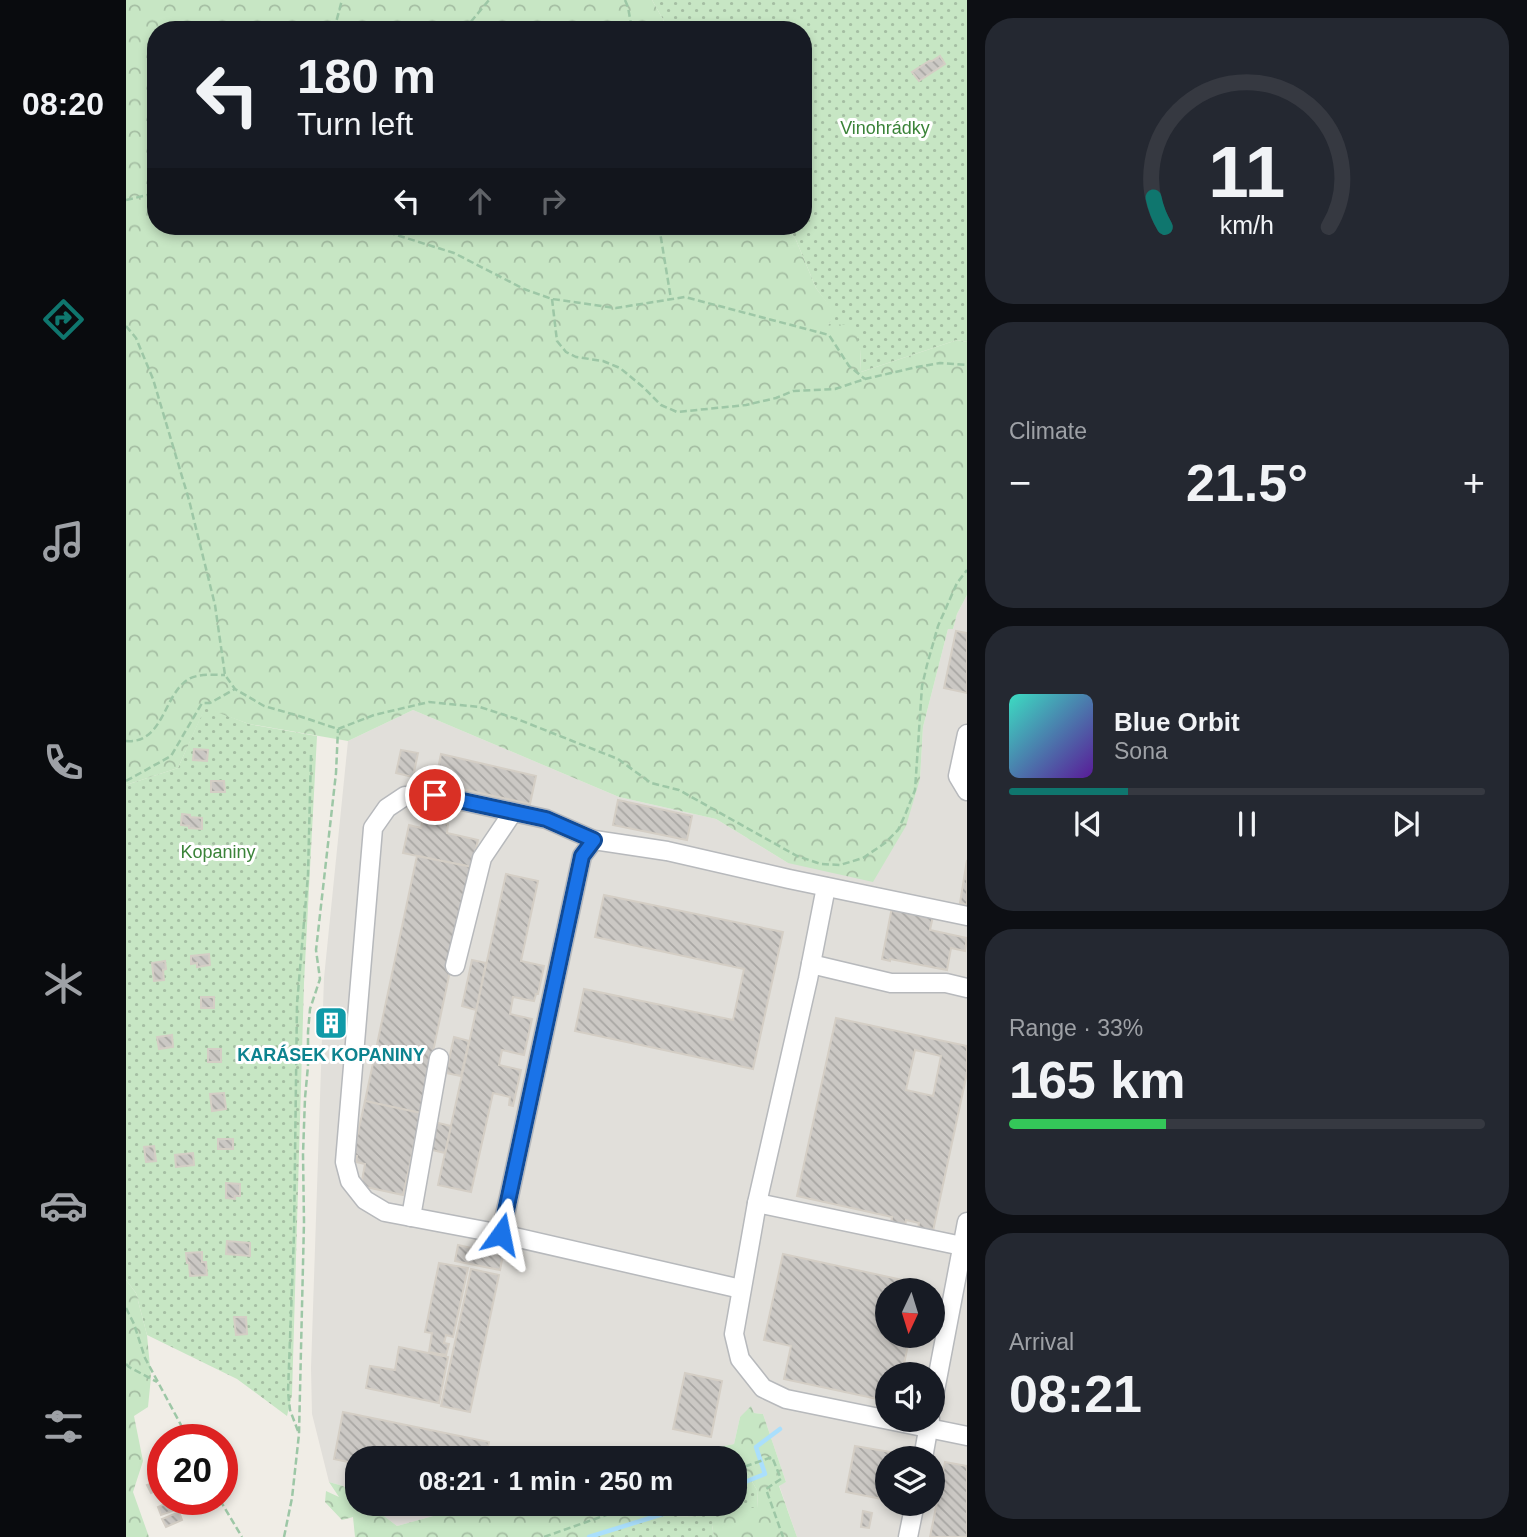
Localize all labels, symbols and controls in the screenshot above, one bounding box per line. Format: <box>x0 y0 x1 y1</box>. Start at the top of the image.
icon: left <box>182 49 273 140</box>
text: 180 m <box>297 49 436 103</box>
text: 08:20 <box>22 86 104 122</box>
text: Turn left <box>297 106 413 142</box>
park label: Vinohrádky <box>840 118 930 138</box>
text: 11 <box>1209 131 1285 212</box>
icon: left <box>388 182 426 220</box>
icon: ahead <box>461 182 499 220</box>
icon: right <box>534 182 572 220</box>
text: km/h <box>1220 211 1274 239</box>
icon: directions <box>39 295 88 344</box>
text: Climate <box>1009 418 1087 444</box>
text: 21.5° <box>1186 454 1308 512</box>
text: − <box>1009 462 1031 504</box>
text: + <box>1463 462 1485 504</box>
icon: music <box>39 517 88 566</box>
text: Blue Orbit <box>1114 707 1240 737</box>
icon: phone <box>39 738 88 787</box>
text: Sona <box>1114 738 1168 764</box>
pin <box>405 765 465 825</box>
icon: arrive <box>416 776 454 814</box>
icon: previous <box>1069 805 1107 843</box>
icon: pause <box>1228 805 1266 843</box>
icon: next <box>1387 805 1425 843</box>
park label: Kopaniny <box>180 842 256 862</box>
icon: climate <box>39 959 88 1008</box>
building icon: KARÁSEK KOPANINY <box>312 1004 350 1042</box>
text: Range · 33% <box>1009 1015 1143 1041</box>
place label: KARÁSEK KOPANINY <box>237 1044 425 1065</box>
text: 165 km <box>1009 1051 1185 1109</box>
icon: car <box>39 1181 88 1230</box>
position arrow <box>464 1197 538 1271</box>
north arrow <box>875 1278 945 1348</box>
map controls <box>875 1278 945 1516</box>
text: Arrival <box>1009 1329 1074 1355</box>
button: sound <box>875 1362 945 1432</box>
text: 08:21 <box>1009 1365 1142 1423</box>
icon: filters <box>39 1402 88 1451</box>
speed limit sign: 20 <box>147 1424 238 1515</box>
button: layers <box>875 1446 945 1516</box>
text: 08:21 · 1 min · 250 m <box>419 1466 673 1496</box>

